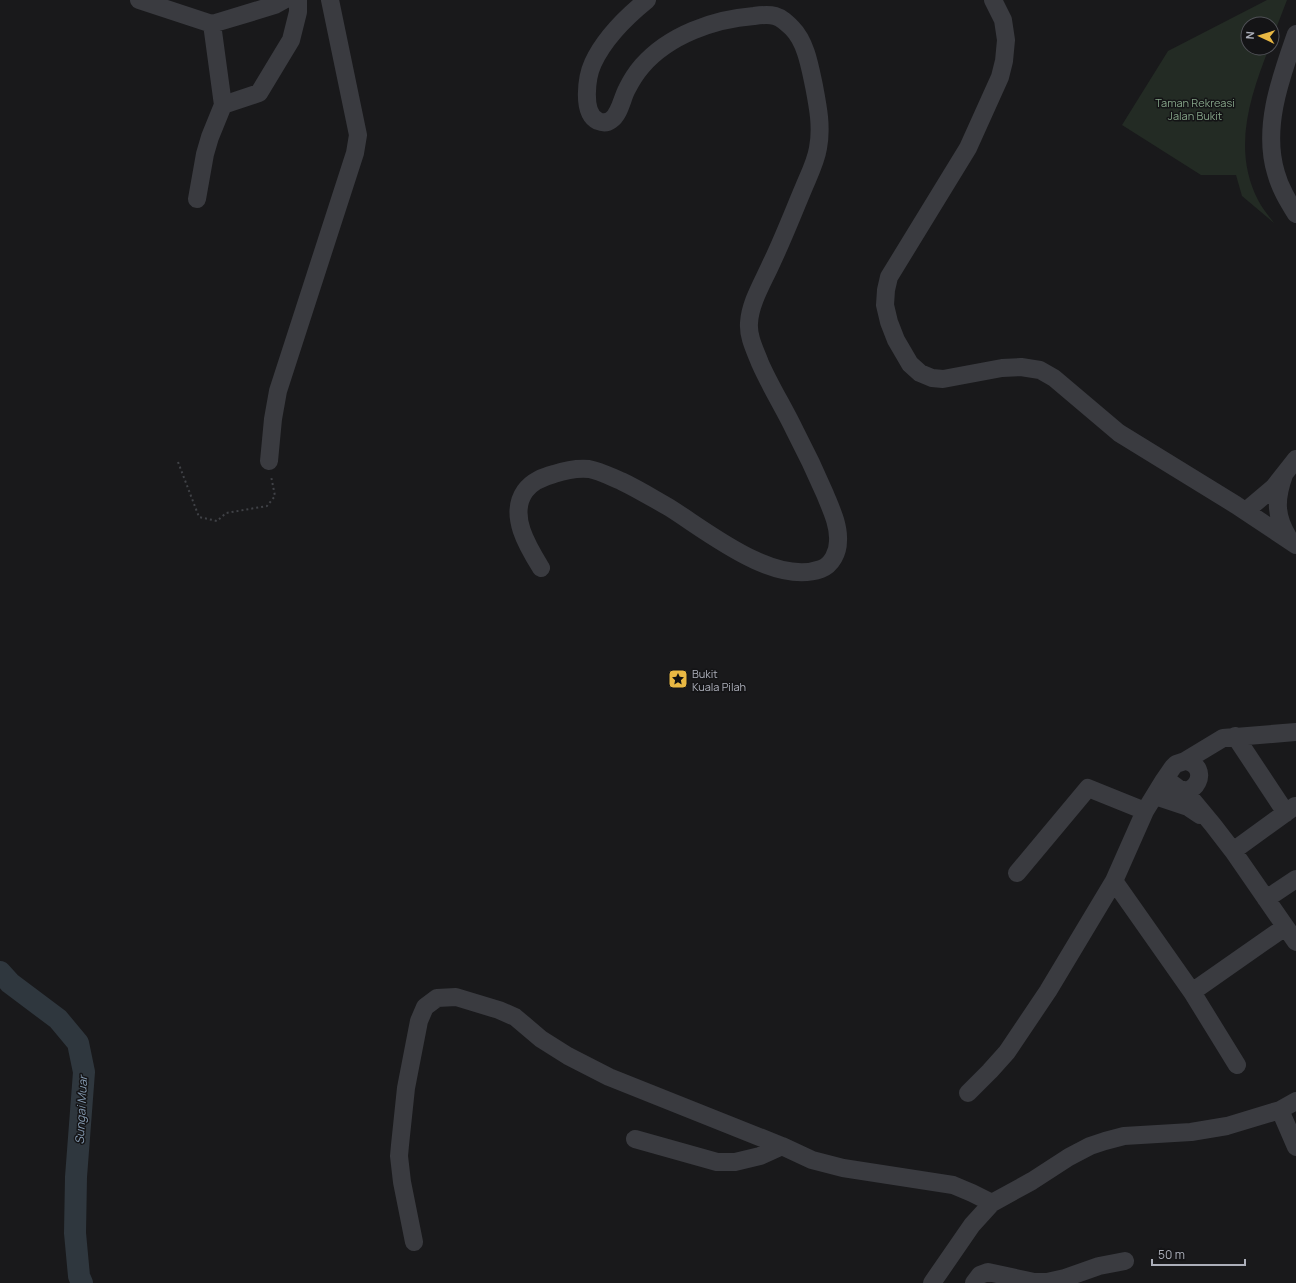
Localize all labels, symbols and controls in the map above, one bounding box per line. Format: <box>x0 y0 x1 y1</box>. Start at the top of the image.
north arrow <box>1240 16 1280 56</box>
text: N <box>1242 31 1257 40</box>
park label: Taman Rekreasi Jalan Bukit <box>1155 95 1235 123</box>
place label: Bukit Kuala Pilah <box>692 666 746 694</box>
place icon: Bukit Kuala Pilah <box>667 668 689 690</box>
water label: Sungai Muar <box>71 1074 91 1145</box>
scale bar <box>1152 1241 1245 1267</box>
text: 50 m <box>1158 1246 1185 1263</box>

